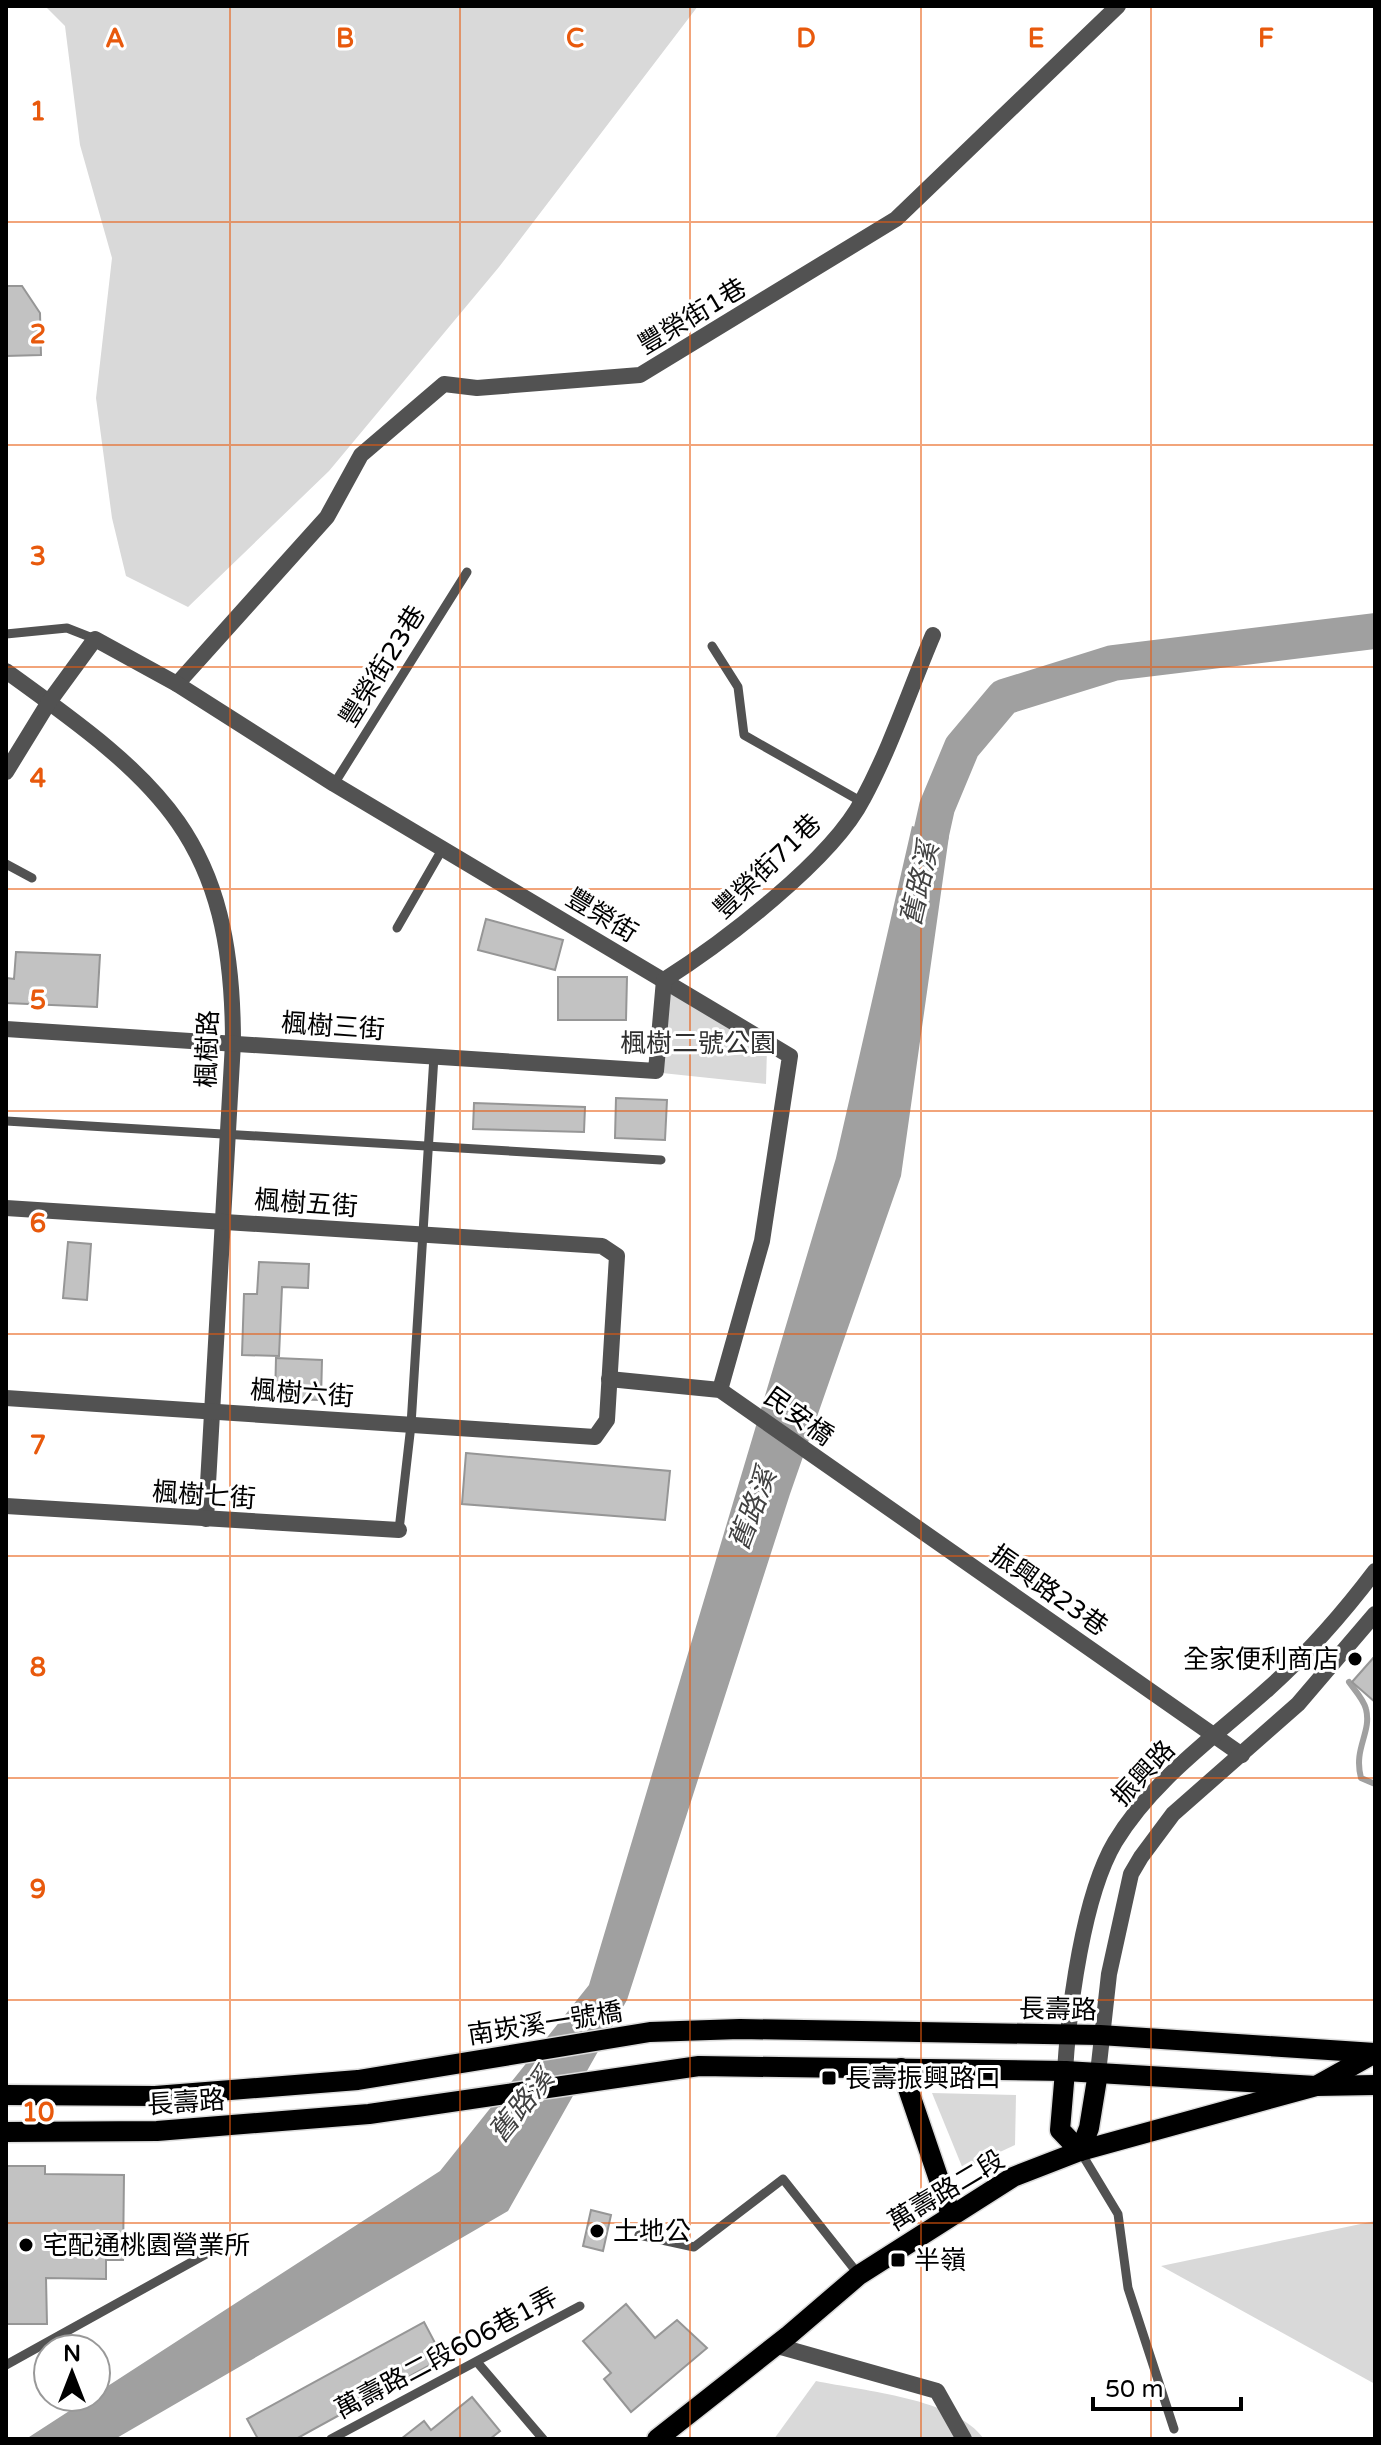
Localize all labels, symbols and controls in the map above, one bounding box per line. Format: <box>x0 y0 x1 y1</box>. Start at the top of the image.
text: A <box>105 23 125 54</box>
text: B <box>336 23 354 54</box>
text: C <box>566 23 584 54</box>
text: D <box>796 23 816 54</box>
text: E <box>1028 23 1044 54</box>
text: F <box>1258 23 1274 54</box>
text: 1 <box>30 96 46 127</box>
street label: 豐榮街1巷 <box>633 272 752 361</box>
text: 2 <box>30 319 46 350</box>
text: 3 <box>30 541 46 572</box>
street label: 豐榮街23巷 <box>333 600 432 732</box>
text: 4 <box>30 763 46 794</box>
street label: 豐榮街71巷 <box>707 808 827 925</box>
water label: 舊路溪 <box>894 836 947 929</box>
street label: 豐榮街 <box>560 882 643 949</box>
text: 5 <box>30 985 46 1016</box>
street label: 楓樹三街 <box>280 1007 386 1046</box>
street label: 楓樹路 <box>191 1009 224 1089</box>
park label: 楓樹二號公園 <box>620 1028 776 1059</box>
street label: 楓樹五街 <box>253 1184 359 1223</box>
text: 6 <box>30 1208 46 1239</box>
street label: 楓樹六街 <box>249 1374 355 1413</box>
street label: 民安橋 <box>758 1381 839 1452</box>
text: 7 <box>30 1430 46 1461</box>
water label: 舊路溪 <box>722 1460 785 1555</box>
street label: 楓樹七街 <box>151 1476 257 1515</box>
street label: 振興路23巷 <box>984 1539 1114 1642</box>
place label: 全家便利商店 <box>1183 1644 1339 1675</box>
marker: 全家便利商店 <box>1346 1650 1364 1668</box>
text: 8 <box>30 1652 46 1683</box>
street label: 振興路 <box>1105 1734 1181 1812</box>
text: 9 <box>30 1874 46 1905</box>
street label: 長壽路 <box>1019 1993 1097 2026</box>
street label: 南崁溪一號橋 <box>466 1996 625 2051</box>
water label: 舊路溪 <box>482 2059 564 2149</box>
place label: 長壽振興路口 <box>845 2063 1001 2094</box>
marker: 長壽振興路口 <box>820 2069 838 2087</box>
street label: 長壽路 <box>146 2084 226 2121</box>
text: 10 <box>22 2097 54 2128</box>
street label: 萬壽路二段 <box>883 2144 1010 2237</box>
place label: 土地公 <box>613 2216 691 2247</box>
marker: 土地公 <box>588 2222 606 2240</box>
place label: 宅配通桃園營業所 <box>42 2230 250 2261</box>
marker: 宅配通桃園營業所 <box>17 2236 35 2254</box>
place label: 半嶺 <box>914 2245 966 2276</box>
marker: 半嶺 <box>889 2251 907 2269</box>
street label: 萬壽路二段606巷1弄 <box>330 2282 563 2425</box>
north arrow <box>32 2333 112 2413</box>
text: N <box>63 2341 81 2367</box>
scale bar <box>1093 2361 1241 2411</box>
text: 50 m <box>1105 2375 1163 2404</box>

